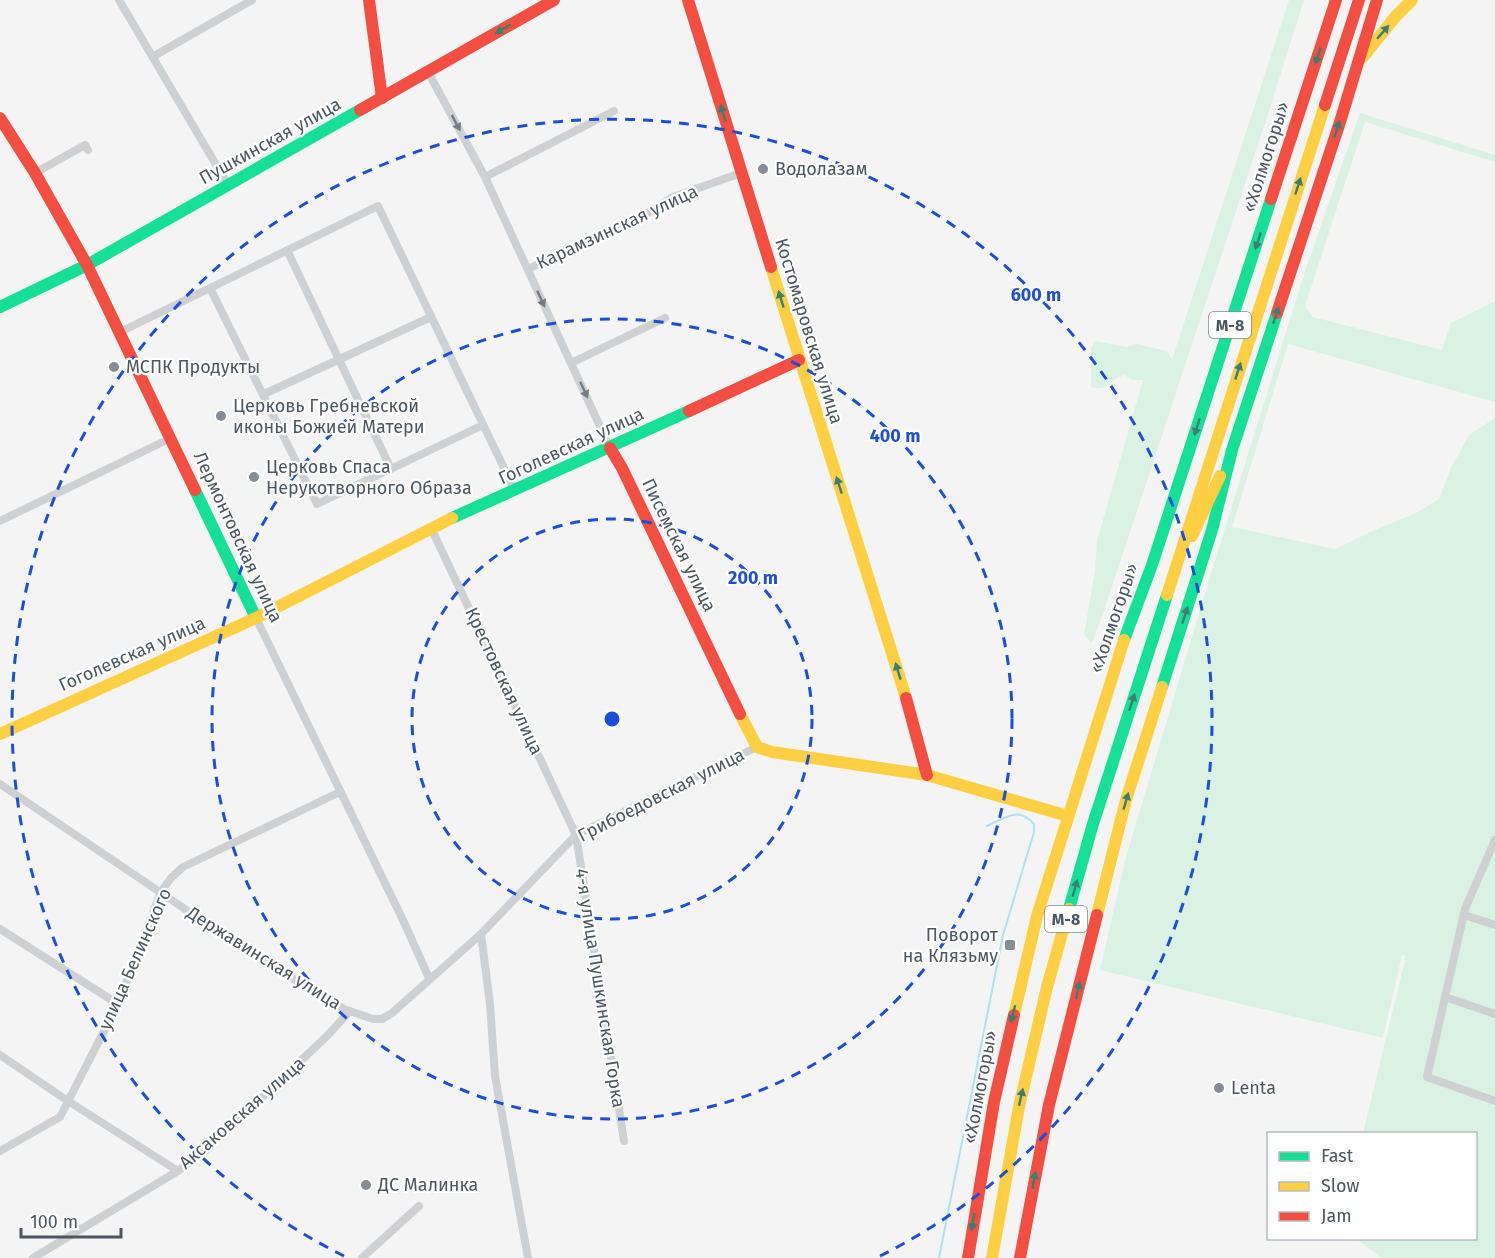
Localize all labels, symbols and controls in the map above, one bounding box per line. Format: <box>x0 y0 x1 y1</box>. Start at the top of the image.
one-way arrow <box>495 24 512 34</box>
one-way arrow <box>1376 24 1390 39</box>
one-way arrow <box>1312 47 1322 65</box>
street label: Пушкинская улица <box>195 93 345 189</box>
street label: «Холмогоры» <box>1238 99 1294 215</box>
one-way arrow <box>718 104 727 122</box>
one-way arrow <box>451 115 461 132</box>
one-way arrow <box>1333 120 1343 138</box>
place label: Водолазам <box>775 158 867 180</box>
marker: Водолазам <box>756 162 770 176</box>
one-way arrow <box>1294 177 1303 195</box>
street label: Карамзинская улица <box>533 180 701 274</box>
one-way arrow <box>1252 232 1262 250</box>
street label: Костомаровская улица <box>770 235 848 427</box>
text: 600 m <box>1011 284 1061 306</box>
one-way arrow <box>537 290 546 307</box>
one-way arrow <box>776 290 785 308</box>
one-way arrow <box>1272 306 1282 324</box>
road number: М-8 <box>1209 312 1251 338</box>
place label: МСПК Продукты <box>126 356 260 378</box>
marker: МСПК Продукты <box>107 360 121 374</box>
one-way arrow <box>1234 362 1243 380</box>
one-way arrow <box>579 381 588 398</box>
place label: Церковь Гребневской иконы Божией Матери <box>233 395 424 438</box>
street label: Гоголевская улица <box>495 403 647 489</box>
marker: Церковь Гребневской иконы Божией Матери <box>214 409 228 423</box>
one-way arrow <box>1192 418 1202 436</box>
text: 400 m <box>870 425 920 447</box>
street label: Лермонтовская улица <box>189 448 287 626</box>
place label: Церковь Спаса Нерукотворного Образа <box>266 456 472 499</box>
marker: Церковь Спаса Нерукотворного Образа <box>247 470 261 484</box>
street label: Писемская улица <box>637 475 721 615</box>
one-way arrow <box>834 476 844 494</box>
street label: «Холмогоры» <box>1085 560 1143 676</box>
text: 200 m <box>728 567 778 589</box>
street label: Крестовская улица <box>460 604 548 758</box>
one-way arrow <box>1181 606 1190 624</box>
street label: Гоголевская улица <box>55 612 209 696</box>
one-way arrow <box>893 662 902 680</box>
one-way arrow <box>1128 693 1137 711</box>
centre of rings <box>602 709 622 729</box>
street label: Грибоедовская улица <box>574 743 748 847</box>
one-way arrow <box>1122 792 1131 810</box>
street label: 4-я улица Пушкинская Горка <box>570 867 630 1109</box>
one-way arrow <box>1070 879 1080 897</box>
street label: улица Белинского <box>94 885 176 1033</box>
street label: Державинская улица <box>182 901 345 1014</box>
road number: М-8 <box>1045 906 1087 932</box>
place label: Поворот на Клязьму <box>903 924 999 967</box>
marker: Поворот на Клязьму <box>1003 938 1017 952</box>
one-way arrow <box>1074 981 1084 999</box>
one-way arrow <box>1008 1004 1018 1023</box>
street label: «Холмогоры» <box>958 1028 1002 1146</box>
street label: Аксаковская улица <box>174 1052 310 1174</box>
place label: Lenta <box>1231 1077 1276 1099</box>
marker: Lenta <box>1212 1081 1226 1095</box>
one-way arrow <box>1016 1088 1026 1106</box>
legend <box>1267 1132 1477 1240</box>
text: Fast <box>1321 1145 1354 1167</box>
one-way arrow <box>1030 1170 1039 1189</box>
place label: ДС Малинка <box>377 1174 478 1196</box>
text: Slow <box>1321 1175 1360 1197</box>
marker: ДС Малинка <box>359 1178 373 1192</box>
scale bar <box>21 1201 122 1239</box>
text: Jam <box>1321 1205 1352 1227</box>
text: 100 m <box>30 1211 78 1233</box>
one-way arrow <box>969 1213 978 1232</box>

